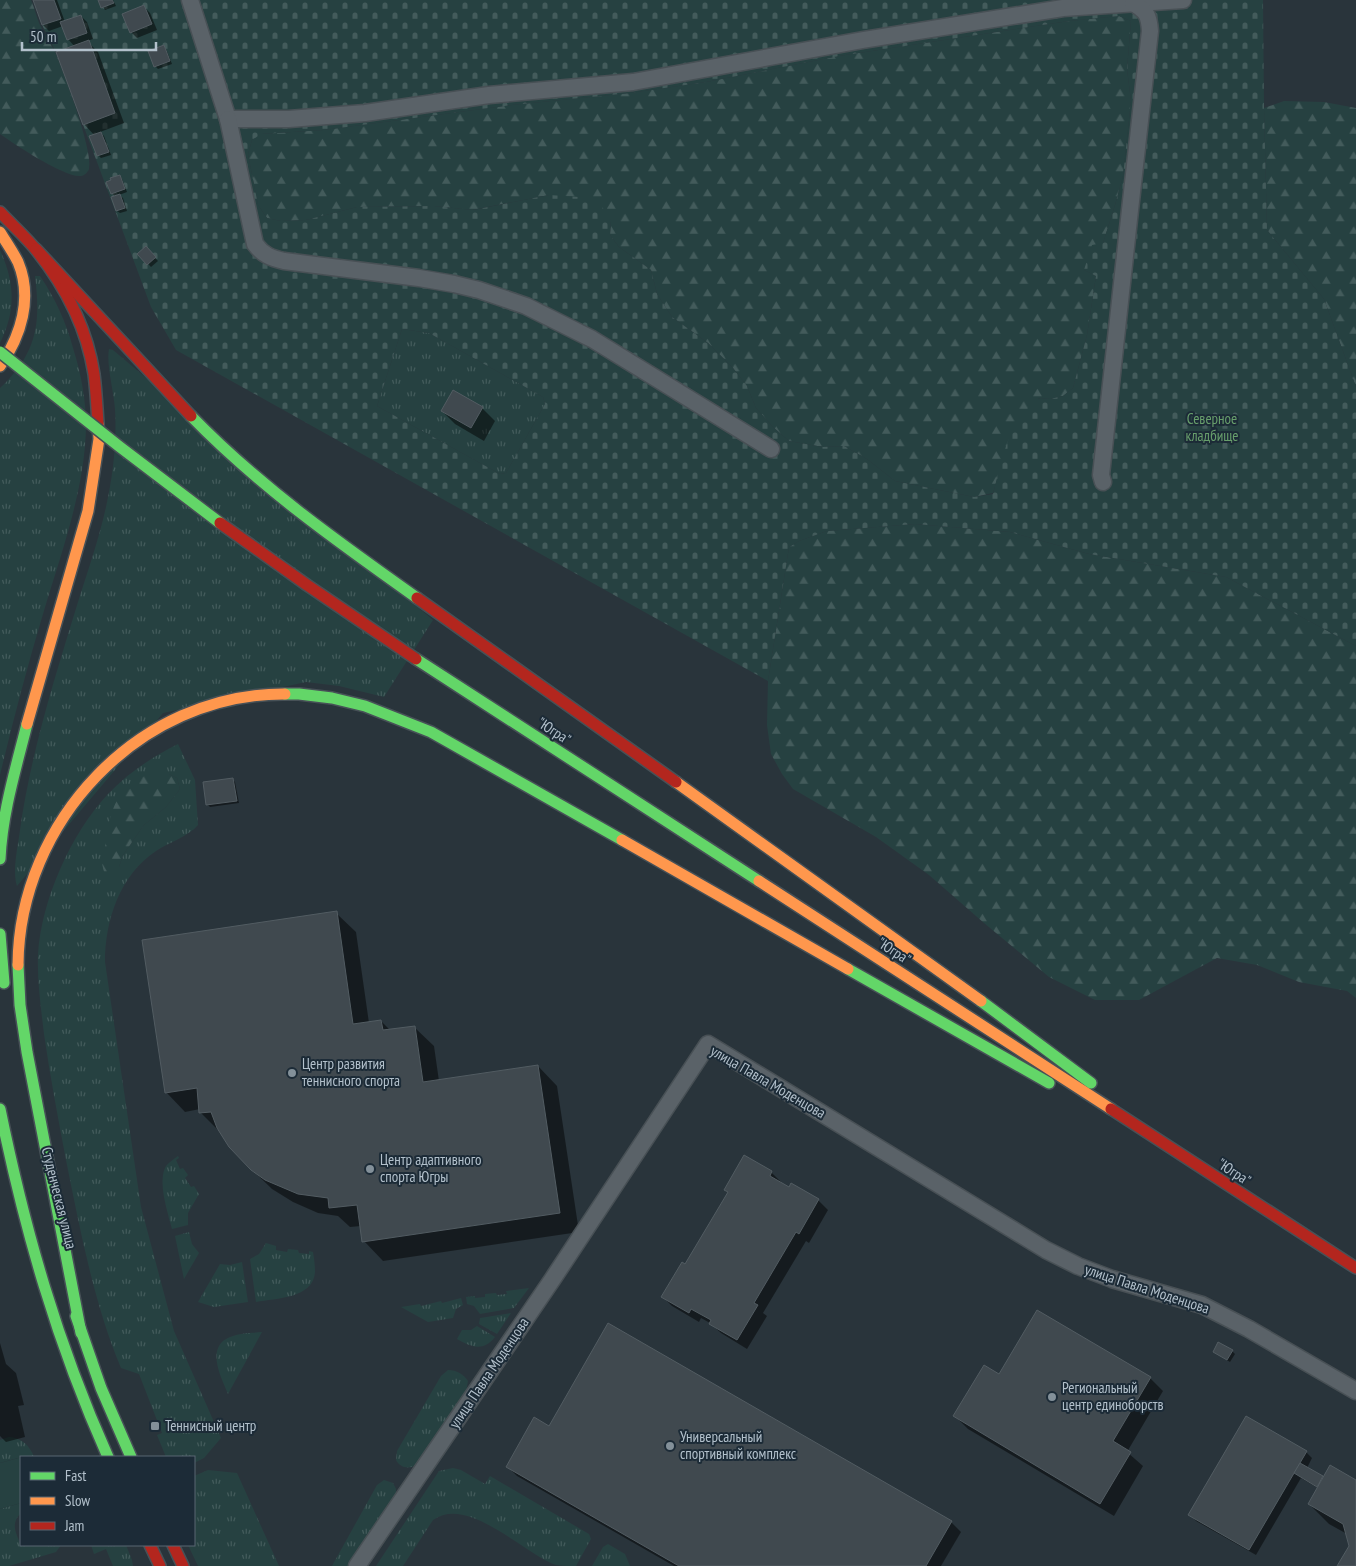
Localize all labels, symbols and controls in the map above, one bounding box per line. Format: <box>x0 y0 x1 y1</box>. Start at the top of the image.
scale bar <box>22 20 156 52</box>
text: 50 m <box>30 27 56 46</box>
park label: Северное кладбище <box>1185 409 1239 445</box>
street label: "Югра" <box>534 713 575 748</box>
street label: "Югра" <box>874 933 915 968</box>
street label: улица Павла Моденцова <box>707 1041 829 1122</box>
place label: Центр развития теннисного спорта <box>302 1054 400 1090</box>
marker: Центр развития теннисного спорта <box>286 1067 298 1079</box>
street label: Студенческая улица <box>38 1145 81 1251</box>
place label: Центр адаптивного спорта Югры <box>380 1150 481 1186</box>
street label: "Югра" <box>1214 1154 1255 1189</box>
marker: Центр адаптивного спорта Югры <box>364 1163 376 1175</box>
street label: улица Павла Моденцова <box>1083 1259 1212 1318</box>
street label: улица Павла Моденцова <box>444 1314 533 1432</box>
place label: Региональный центр единоборств <box>1062 1378 1163 1414</box>
marker: Региональный центр единоборств <box>1046 1391 1058 1403</box>
place label: Теннисный центр <box>165 1416 256 1435</box>
marker: Теннисный центр <box>149 1420 161 1432</box>
place label: Универсальный спортивный комплекс <box>680 1427 797 1463</box>
marker: Универсальный спортивный комплекс <box>664 1440 676 1452</box>
legend <box>20 1456 195 1546</box>
text: Fast <box>65 1466 86 1485</box>
text: Slow <box>65 1491 90 1510</box>
text: Jam <box>64 1516 84 1535</box>

